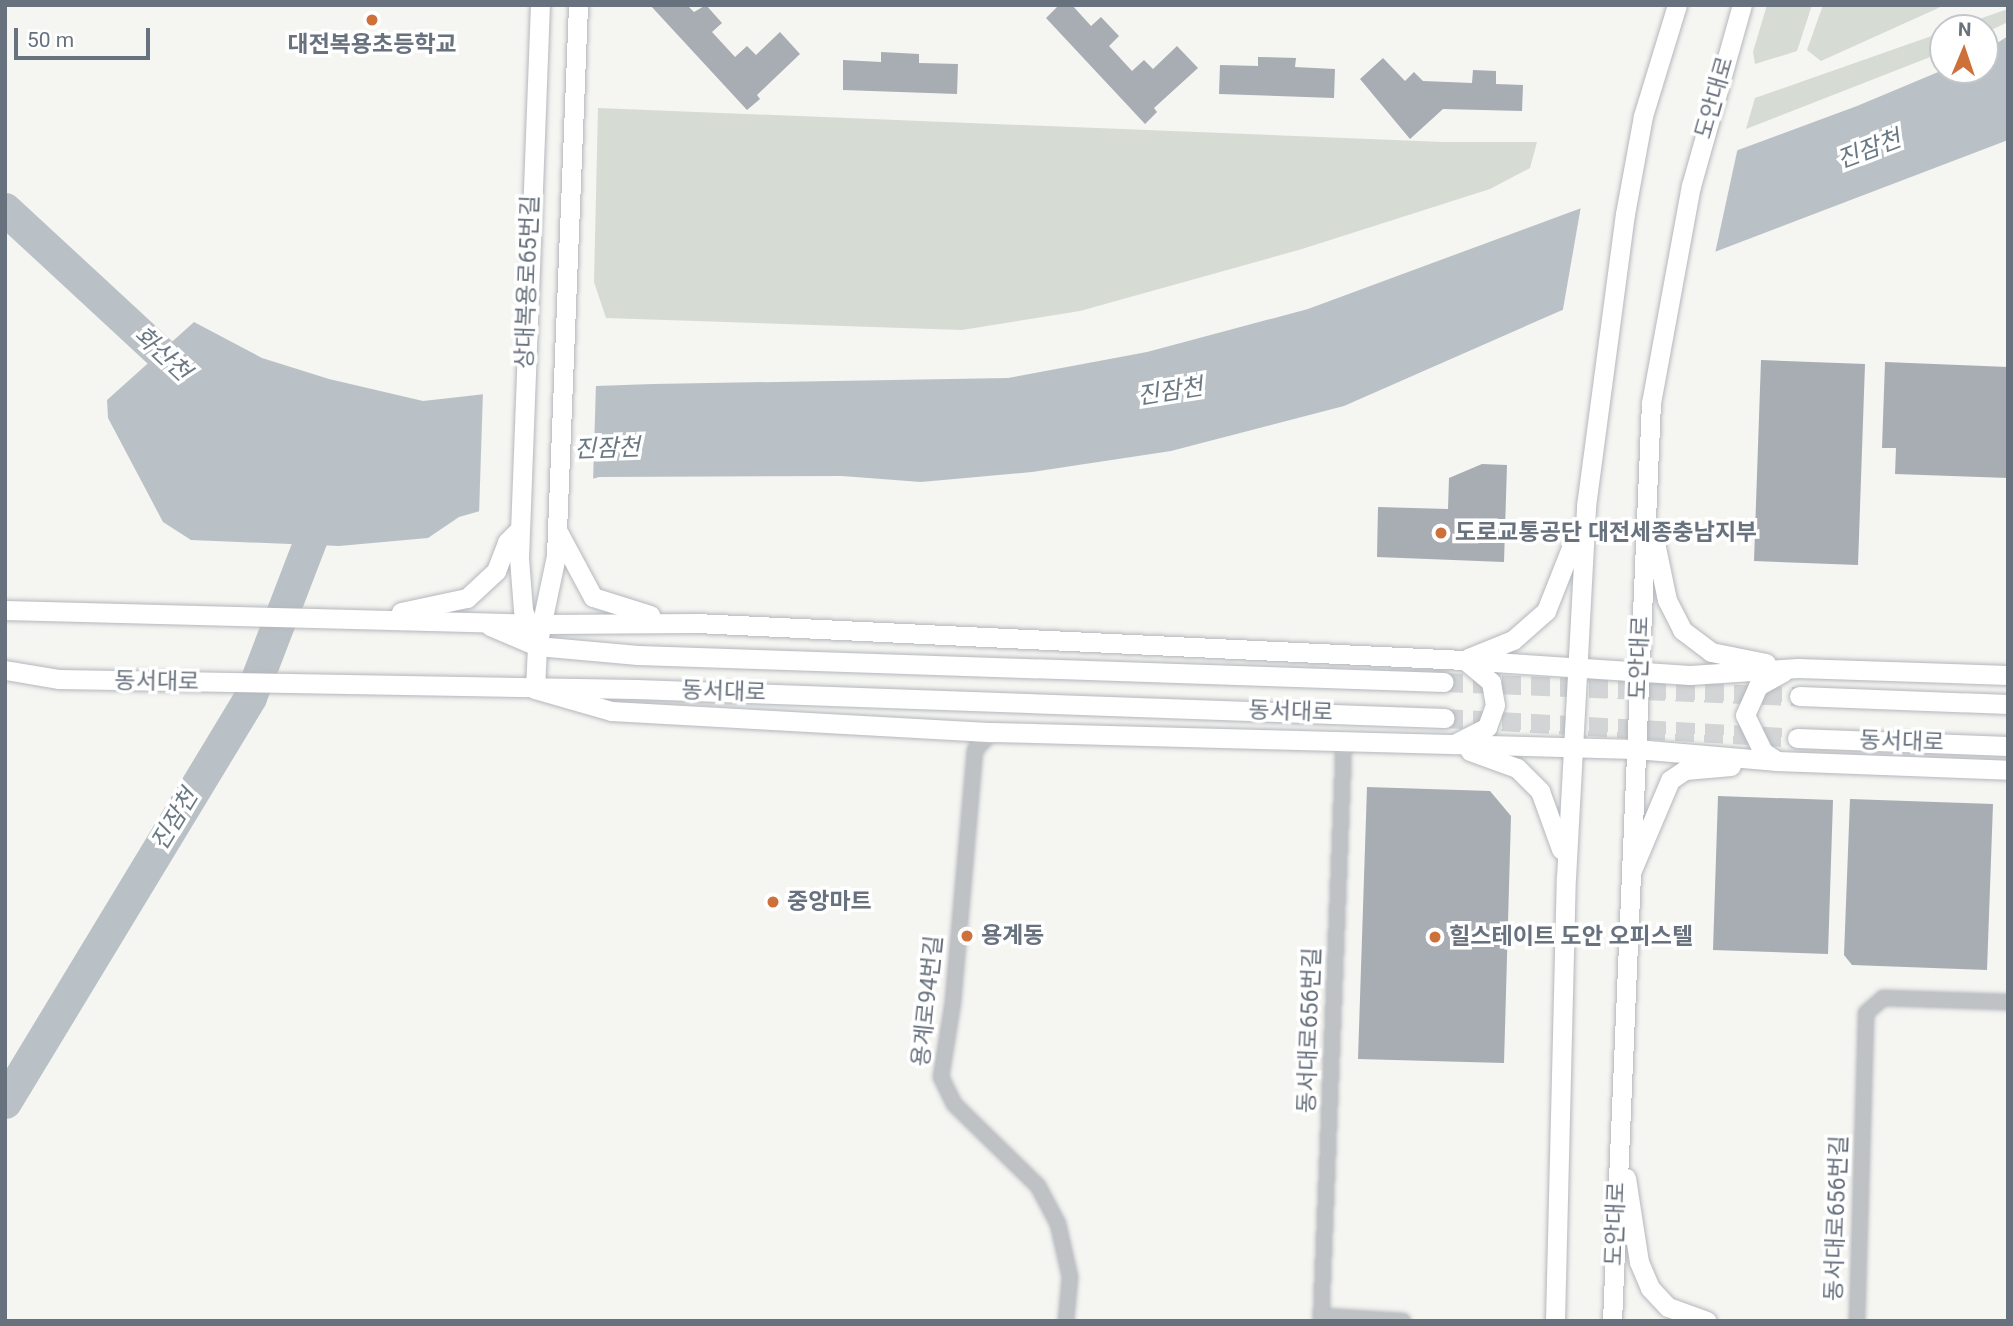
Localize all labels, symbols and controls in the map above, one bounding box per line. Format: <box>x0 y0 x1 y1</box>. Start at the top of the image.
marker: 대전복용초등학교 <box>364 12 380 28</box>
scale bar <box>18 14 154 58</box>
north arrow <box>1929 14 1999 84</box>
text: N <box>1958 18 1972 41</box>
text: 50 m <box>27 28 74 52</box>
place label: 대전복용초등학교 <box>287 31 457 59</box>
street label: 도안대로 <box>1690 54 1740 142</box>
water label: 진잠천 <box>1833 125 1905 175</box>
street label: 상대복용로65번길 <box>511 195 545 369</box>
water label: 화산천 <box>128 321 196 387</box>
water label: 진잠천 <box>1135 373 1205 411</box>
water label: 진잠천 <box>573 433 641 465</box>
place label: 도로교통공단 대전세종충남지부 <box>1455 519 1757 547</box>
marker: 도로교통공단 대전세종충남지부 <box>1433 525 1449 541</box>
street label: 도안대로 <box>1625 615 1655 701</box>
street label: 동서대로 <box>114 667 200 697</box>
street label: 동서대로 <box>681 677 767 707</box>
street label: 동서대로 <box>1248 697 1334 727</box>
street label: 동서대로 <box>1859 727 1945 757</box>
water label: 진잠천 <box>146 784 204 856</box>
place label: 중앙마트 <box>787 888 872 916</box>
marker: 중앙마트 <box>765 894 781 910</box>
place label: 용계동 <box>981 922 1044 950</box>
place label: 힐스테이트 도안 오피스텔 <box>1449 923 1693 951</box>
marker: 용계동 <box>959 928 975 944</box>
marker: 힐스테이트 도안 오피스텔 <box>1427 929 1443 945</box>
street label: 용계로94번길 <box>907 934 949 1068</box>
street label: 동서대로656번길 <box>1293 947 1327 1113</box>
street label: 동서대로656번길 <box>1820 1135 1854 1301</box>
street label: 도안대로 <box>1601 1181 1631 1267</box>

